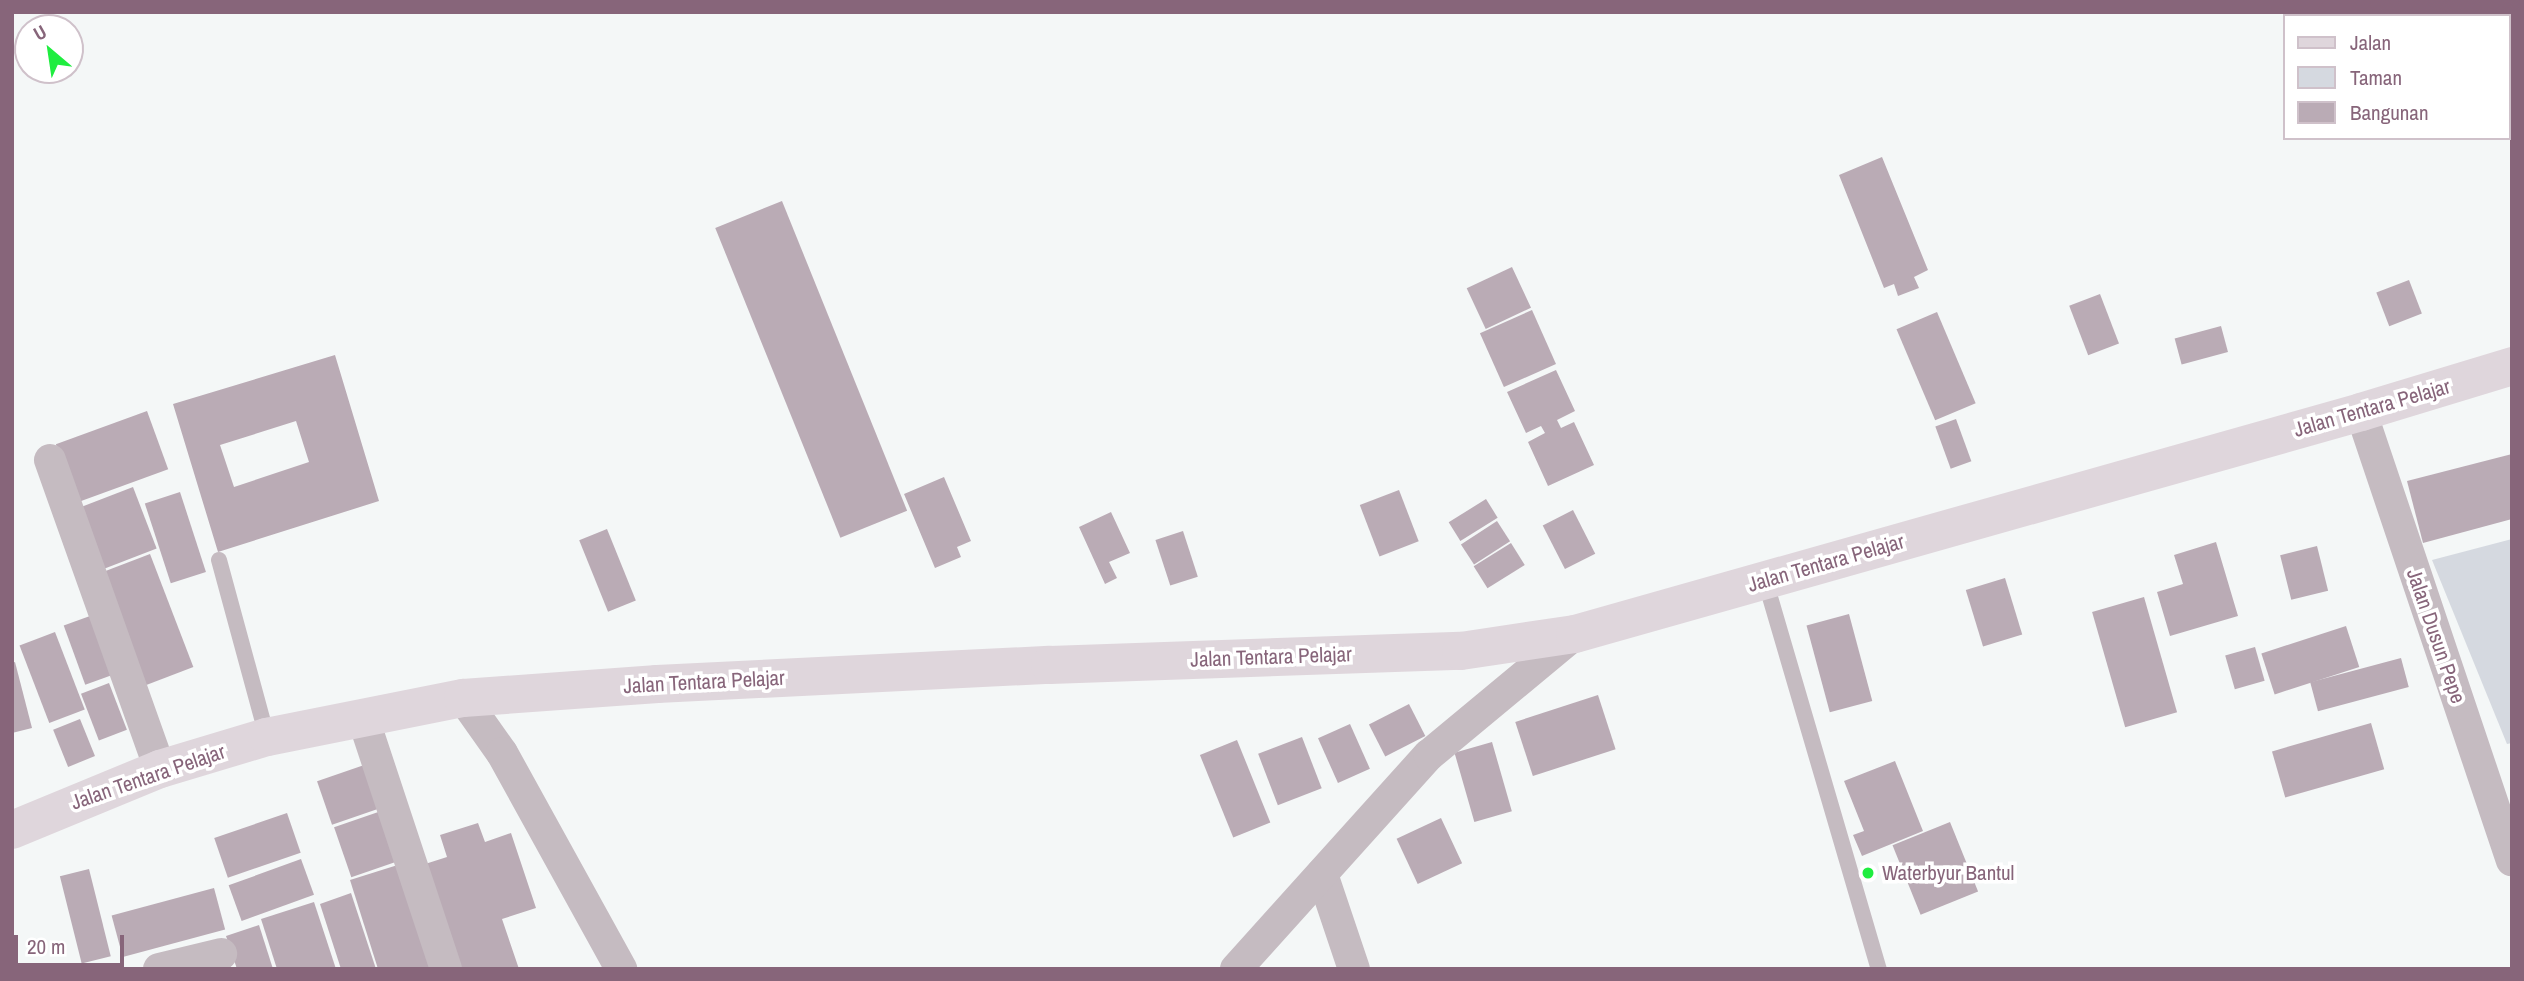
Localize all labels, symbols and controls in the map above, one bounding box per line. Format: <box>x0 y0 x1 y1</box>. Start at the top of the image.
north arrow <box>14 14 84 84</box>
legend <box>2282 14 2510 140</box>
text: U <box>29 18 51 46</box>
text: Jalan <box>2350 28 2391 57</box>
text: Taman <box>2350 63 2402 92</box>
text: Bangunan <box>2350 98 2429 127</box>
street label: Jalan Tentara Pelajar <box>2291 374 2453 442</box>
street label: Jalan Tentara Pelajar <box>1745 529 1907 597</box>
street label: Jalan Dusun Pepe <box>2401 565 2471 707</box>
street label: Jalan Tentara Pelajar <box>1190 642 1352 672</box>
street label: Jalan Tentara Pelajar <box>623 665 785 699</box>
street label: Jalan Tentara Pelajar <box>67 739 229 815</box>
place label: Waterbyur Bantul <box>1882 860 2014 886</box>
marker: Waterbyur Bantul <box>1860 865 1876 881</box>
scale bar <box>18 922 128 966</box>
text: 20 m <box>27 932 65 961</box>

